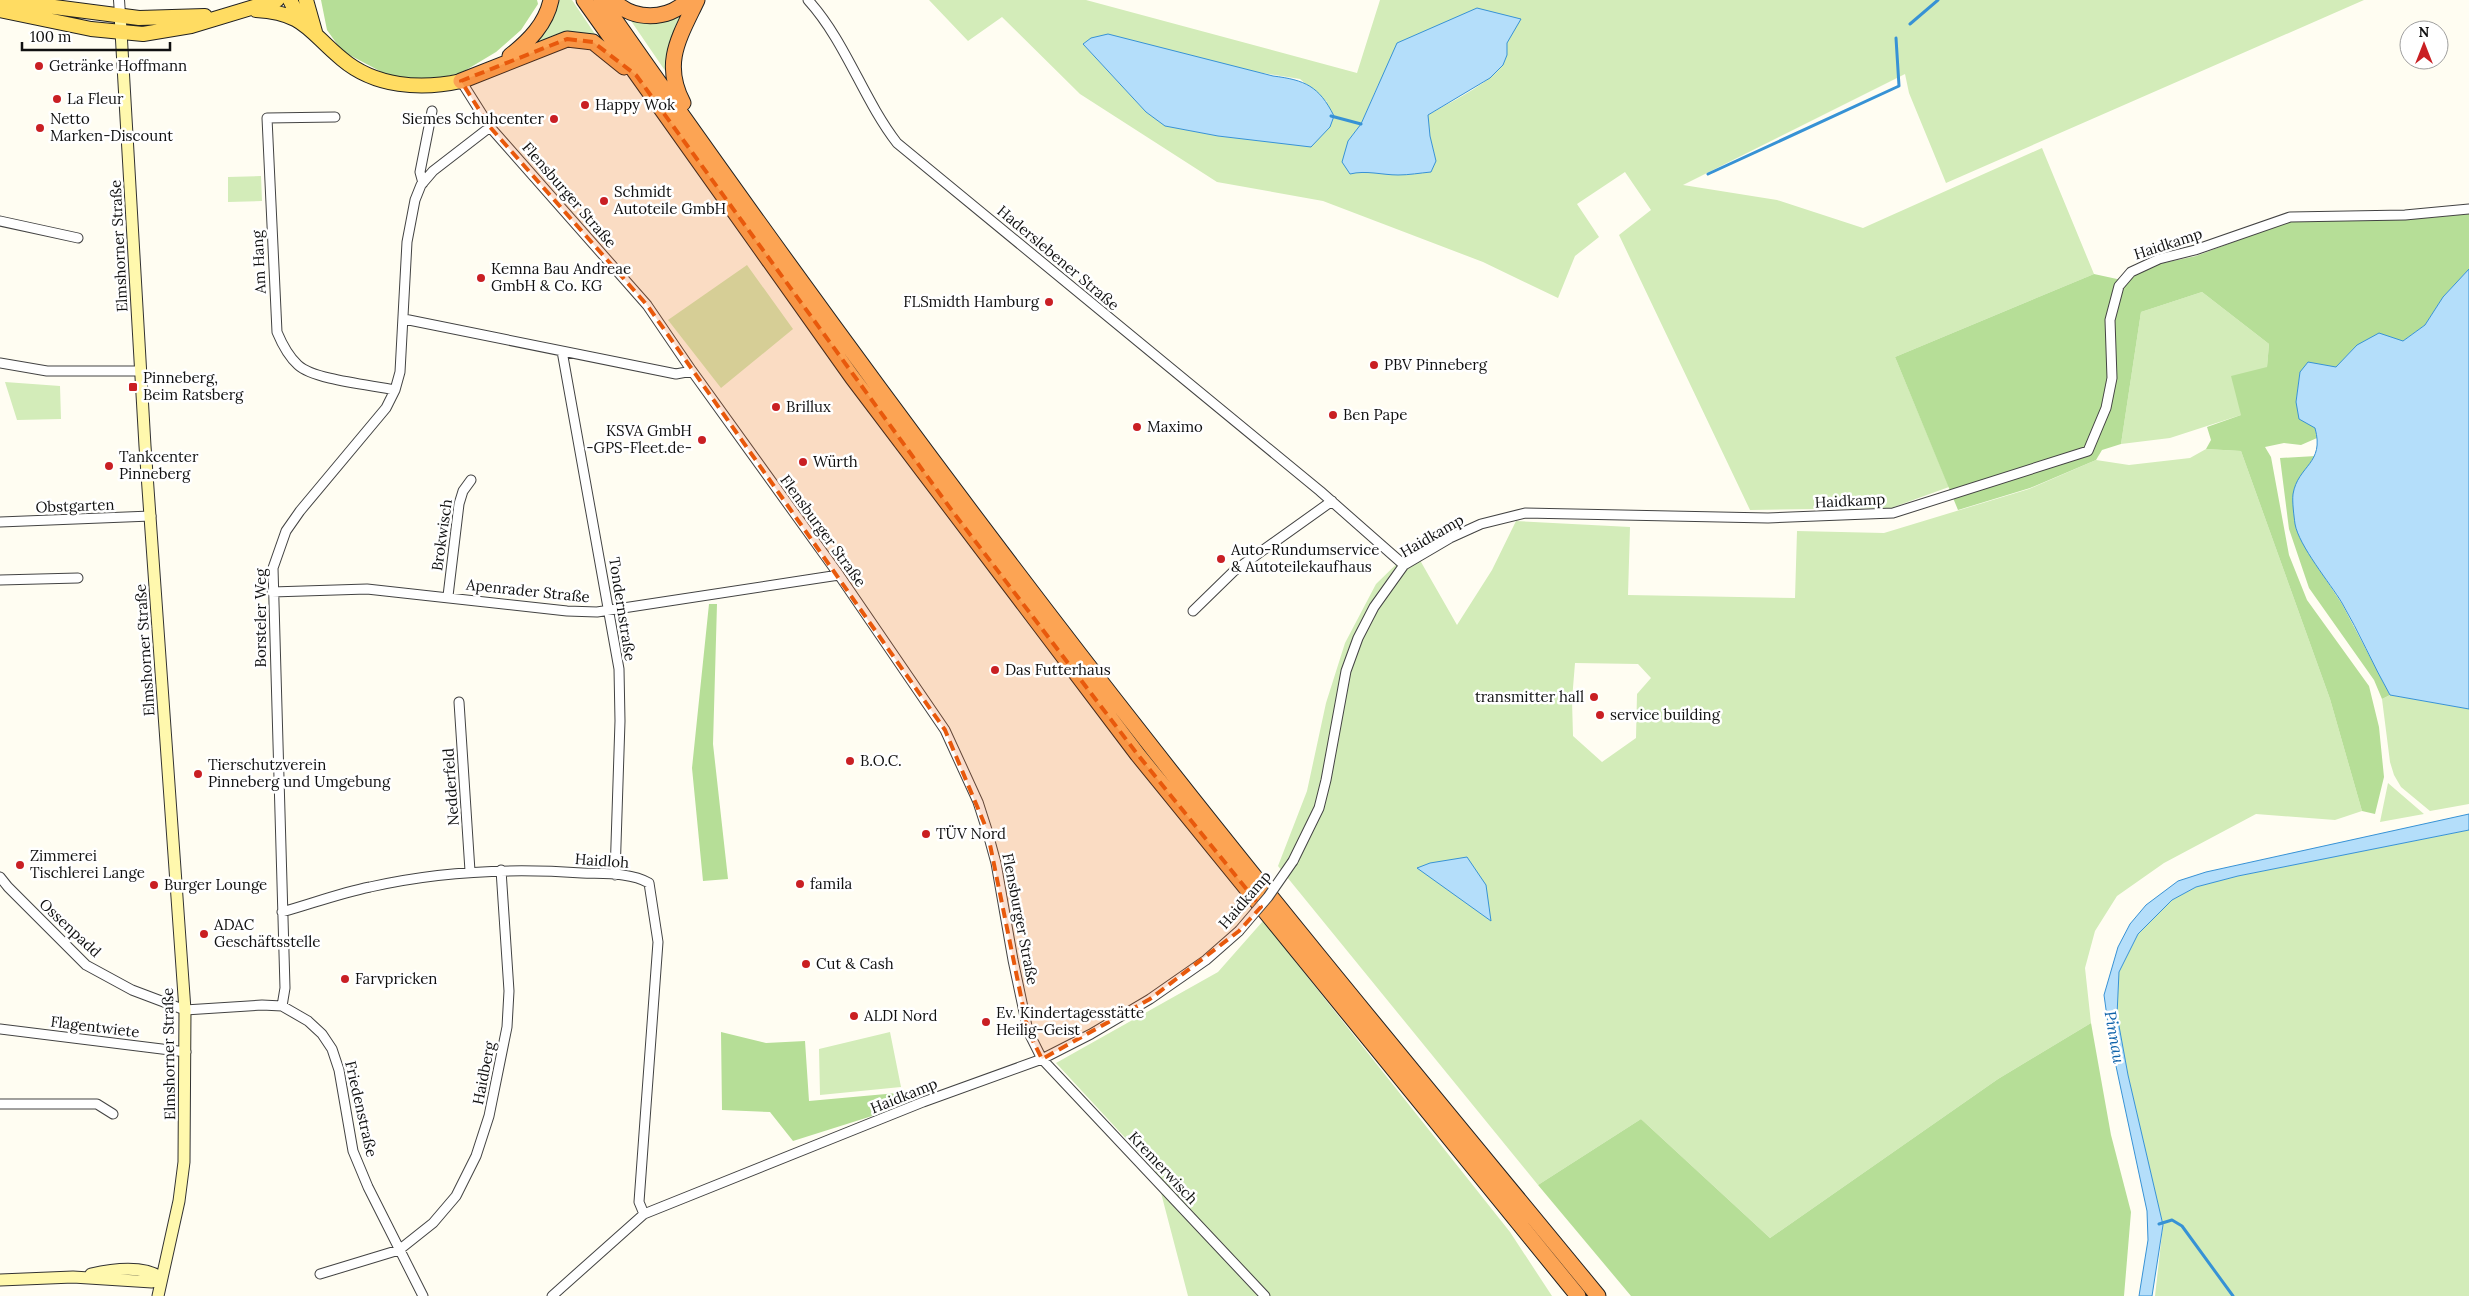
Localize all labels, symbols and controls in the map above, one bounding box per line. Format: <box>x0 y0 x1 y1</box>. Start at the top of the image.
scale bar <box>22 20 170 52</box>
north arrow <box>2399 20 2449 70</box>
text: N <box>2419 23 2430 41</box>
text: 100 m <box>30 27 71 46</box>
place label: Getränke Hoffmann <box>49 56 187 75</box>
marker: Getränke Hoffmann <box>33 60 45 72</box>
place label: La Fleur <box>67 89 124 108</box>
marker: La Fleur <box>51 93 63 105</box>
place label: Happy Wok <box>595 95 675 114</box>
marker: Happy Wok <box>579 99 591 111</box>
place label: Netto Marken-Discount <box>50 109 173 145</box>
place label: Siemes Schuhcenter <box>402 109 544 128</box>
marker: Siemes Schuhcenter <box>548 113 560 125</box>
marker: Netto Marken-Discount <box>34 122 46 134</box>
street label: Flensburger Straße <box>518 138 621 252</box>
street label: Elmshorner Straße <box>106 179 131 313</box>
place label: Schmidt Autoteile GmbH <box>613 182 726 218</box>
marker: Schmidt Autoteile GmbH <box>598 195 610 207</box>
street label: Haderslebener Straße <box>993 201 1123 314</box>
street label: Haidkamp <box>2131 224 2204 263</box>
street label: Am Hang <box>247 229 270 295</box>
place label: Kemna Bau Andreae GmbH & Co. KG <box>491 259 631 295</box>
marker: Kemna Bau Andreae GmbH & Co. KG <box>475 272 487 284</box>
place label: FLSmidth Hamburg <box>903 292 1040 311</box>
marker: FLSmidth Hamburg <box>1043 296 1055 308</box>
place label: PBV Pinneberg <box>1384 355 1488 374</box>
marker: PBV Pinneberg <box>1368 359 1380 371</box>
place label: Pinneberg, Beim Ratsberg <box>143 368 244 404</box>
marker: Pinneberg, Beim Ratsberg <box>127 381 139 393</box>
place label: Brillux <box>786 397 831 416</box>
marker: Brillux <box>770 401 782 413</box>
place label: Ben Pape <box>1343 405 1407 424</box>
marker: Ben Pape <box>1327 409 1339 421</box>
place label: Maximo <box>1147 417 1203 436</box>
place label: KSVA GmbH -GPS-Fleet.de- <box>586 421 692 457</box>
marker: Maximo <box>1131 421 1143 433</box>
marker: KSVA GmbH -GPS-Fleet.de- <box>696 434 708 446</box>
place label: Tankcenter Pinneberg <box>119 447 199 483</box>
place label: Würth <box>813 452 858 471</box>
marker: Würth <box>797 456 809 468</box>
marker: Tankcenter Pinneberg <box>103 460 115 472</box>
street label: Flensburger Straße <box>776 471 871 591</box>
street label: Haidkamp <box>1814 489 1886 512</box>
street label: Obstgarten <box>35 495 115 516</box>
street label: Brokwisch <box>427 498 456 572</box>
street label: Haidkamp <box>1396 510 1467 561</box>
place label: Auto-Rundumservice & Autoteilekaufhaus <box>1230 540 1379 576</box>
marker: Auto-Rundumservice & Autoteilekaufhaus <box>1215 553 1227 565</box>
street label: Tondernstraße <box>605 556 640 662</box>
street label: Borsteler Weg <box>251 568 270 667</box>
street label: Apenrader Straße <box>464 574 591 606</box>
street label: Elmshorner Straße <box>130 583 159 717</box>
place label: Das Futterhaus <box>1005 660 1111 679</box>
marker: Das Futterhaus <box>989 664 1001 676</box>
place label: transmitter hall <box>1475 687 1584 706</box>
marker: transmitter hall <box>1588 691 1600 703</box>
place label: service building <box>1610 705 1721 724</box>
marker: service building <box>1594 709 1606 721</box>
street label: Nedderfeld <box>438 747 463 827</box>
place label: B.O.C. <box>860 751 902 770</box>
place label: Tierschutzverein Pinneberg und Umgebung <box>208 755 391 791</box>
marker: B.O.C. <box>844 755 856 767</box>
marker: Tierschutzverein Pinneberg und Umgebung <box>192 768 204 780</box>
place label: TÜV Nord <box>936 824 1006 843</box>
marker: TÜV Nord <box>920 828 932 840</box>
place label: Zimmerei Tischlerei Lange <box>30 846 145 882</box>
street label: Haidloh <box>574 849 630 872</box>
street label: Flensburger Straße <box>998 851 1043 987</box>
marker: Zimmerei Tischlerei Lange <box>14 859 26 871</box>
street label: Haidkamp <box>1214 867 1275 933</box>
place label: famila <box>810 874 853 893</box>
place label: Burger Lounge <box>164 875 267 894</box>
marker: famila <box>794 878 806 890</box>
marker: Burger Lounge <box>148 879 160 891</box>
street label: Ossenpadd <box>35 894 105 961</box>
place label: ADAC Geschäftsstelle <box>213 915 320 951</box>
marker: ADAC Geschäftsstelle <box>198 928 210 940</box>
place label: Cut & Cash <box>816 954 894 973</box>
marker: Cut & Cash <box>800 958 812 970</box>
place label: Farvpricken <box>355 969 437 988</box>
marker: Farvpricken <box>339 973 351 985</box>
street label: Elmshorner Straße <box>158 988 179 1120</box>
place label: Ev. Kindertagesstätte Heilig-Geist <box>996 1003 1144 1039</box>
place label: ALDI Nord <box>863 1006 938 1025</box>
water label: Pinnau <box>2101 1009 2130 1065</box>
marker: ALDI Nord <box>848 1010 860 1022</box>
street label: Flagentwiete <box>49 1012 141 1041</box>
marker: Ev. Kindertagesstätte Heilig-Geist <box>980 1016 992 1028</box>
street label: Haidberg <box>468 1039 499 1106</box>
street label: Friedenstraße <box>341 1059 382 1159</box>
street label: Haidkamp <box>867 1073 940 1118</box>
street label: Kremerwisch <box>1125 1127 1202 1208</box>

